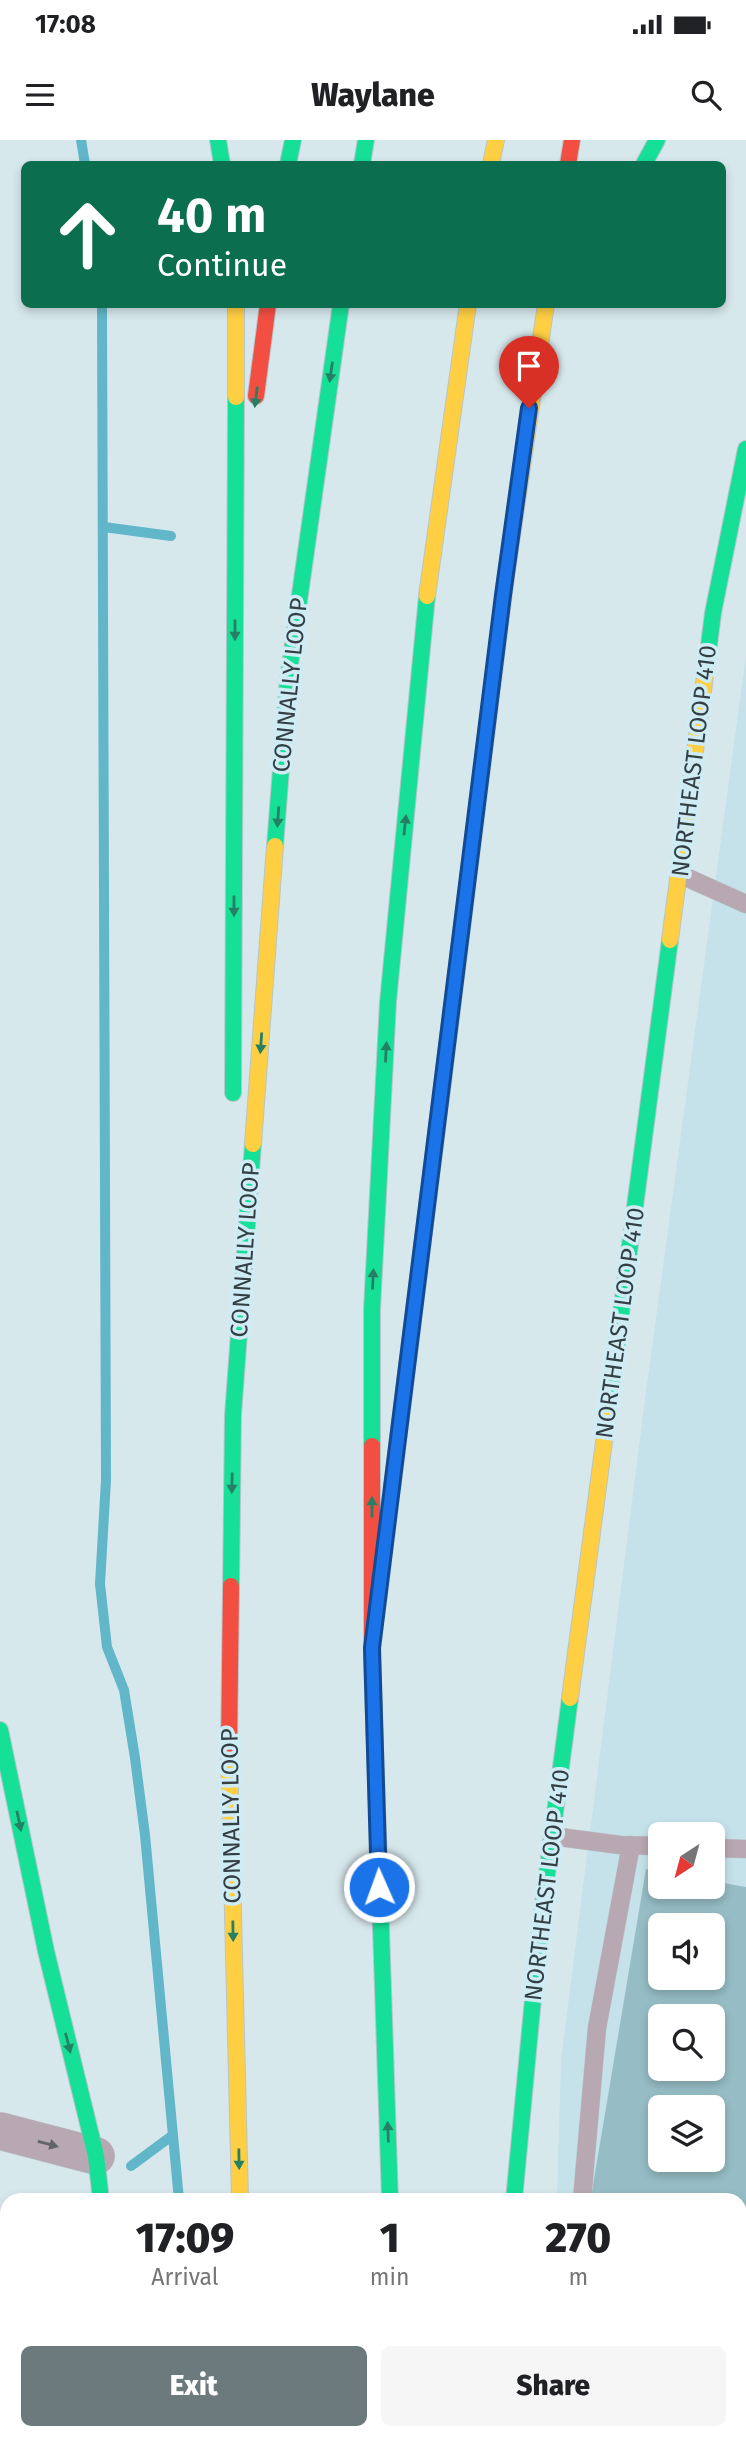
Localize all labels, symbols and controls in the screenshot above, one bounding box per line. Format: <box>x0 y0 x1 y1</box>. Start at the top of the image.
text: 17:08 <box>35 9 96 40</box>
icon: menu <box>21 76 59 114</box>
text: Waylane <box>311 76 435 114</box>
icon: search <box>687 76 725 114</box>
text: 40 m <box>157 186 266 245</box>
icon: ahead <box>42 189 133 280</box>
text: Continue <box>157 246 287 284</box>
pin <box>499 336 559 408</box>
icon: arrive <box>510 347 548 385</box>
one-way arrow <box>325 361 336 383</box>
one-way arrow <box>251 386 262 408</box>
street label: CONNALLY LOOP <box>267 596 313 774</box>
one-way arrow <box>229 619 241 641</box>
street label: NORTHEAST LOOP 410 <box>666 644 722 878</box>
one-way arrow <box>272 806 283 828</box>
one-way arrow <box>400 814 411 836</box>
one-way arrow <box>228 896 240 918</box>
one-way arrow <box>255 1033 266 1055</box>
one-way arrow <box>380 1041 391 1063</box>
street label: CONNALLY LOOP <box>225 1161 265 1338</box>
street label: NORTHEAST LOOP 410 <box>590 1206 650 1440</box>
one-way arrow <box>368 1268 379 1290</box>
one-way arrow <box>226 1473 238 1495</box>
one-way arrow <box>366 1495 378 1517</box>
street label: CONNALLY LOOP <box>215 1728 247 1904</box>
street label: NORTHEAST LOOP 410 <box>519 1768 575 2002</box>
one-way arrow <box>13 1810 24 1832</box>
north arrow <box>648 1822 724 1899</box>
map controls <box>648 1822 725 2172</box>
position arrow <box>342 1850 416 1924</box>
button: sound <box>648 1913 725 1990</box>
one-way arrow <box>228 1920 239 1942</box>
button: search <box>648 2004 725 2081</box>
one-way arrow <box>63 2032 74 2054</box>
button: layers <box>648 2095 725 2172</box>
one-way arrow <box>382 2120 393 2142</box>
one-way arrow <box>37 2139 59 2150</box>
one-way arrow <box>234 2148 245 2170</box>
text: 17:09 <box>136 2213 234 2263</box>
text: 1 <box>380 2213 400 2263</box>
text: 270 <box>545 2213 611 2263</box>
text: Arrival <box>151 2263 219 2291</box>
text: min <box>370 2263 410 2291</box>
text: m <box>568 2263 588 2291</box>
button: Exit <box>21 2346 367 2426</box>
button: Share <box>381 2346 726 2426</box>

